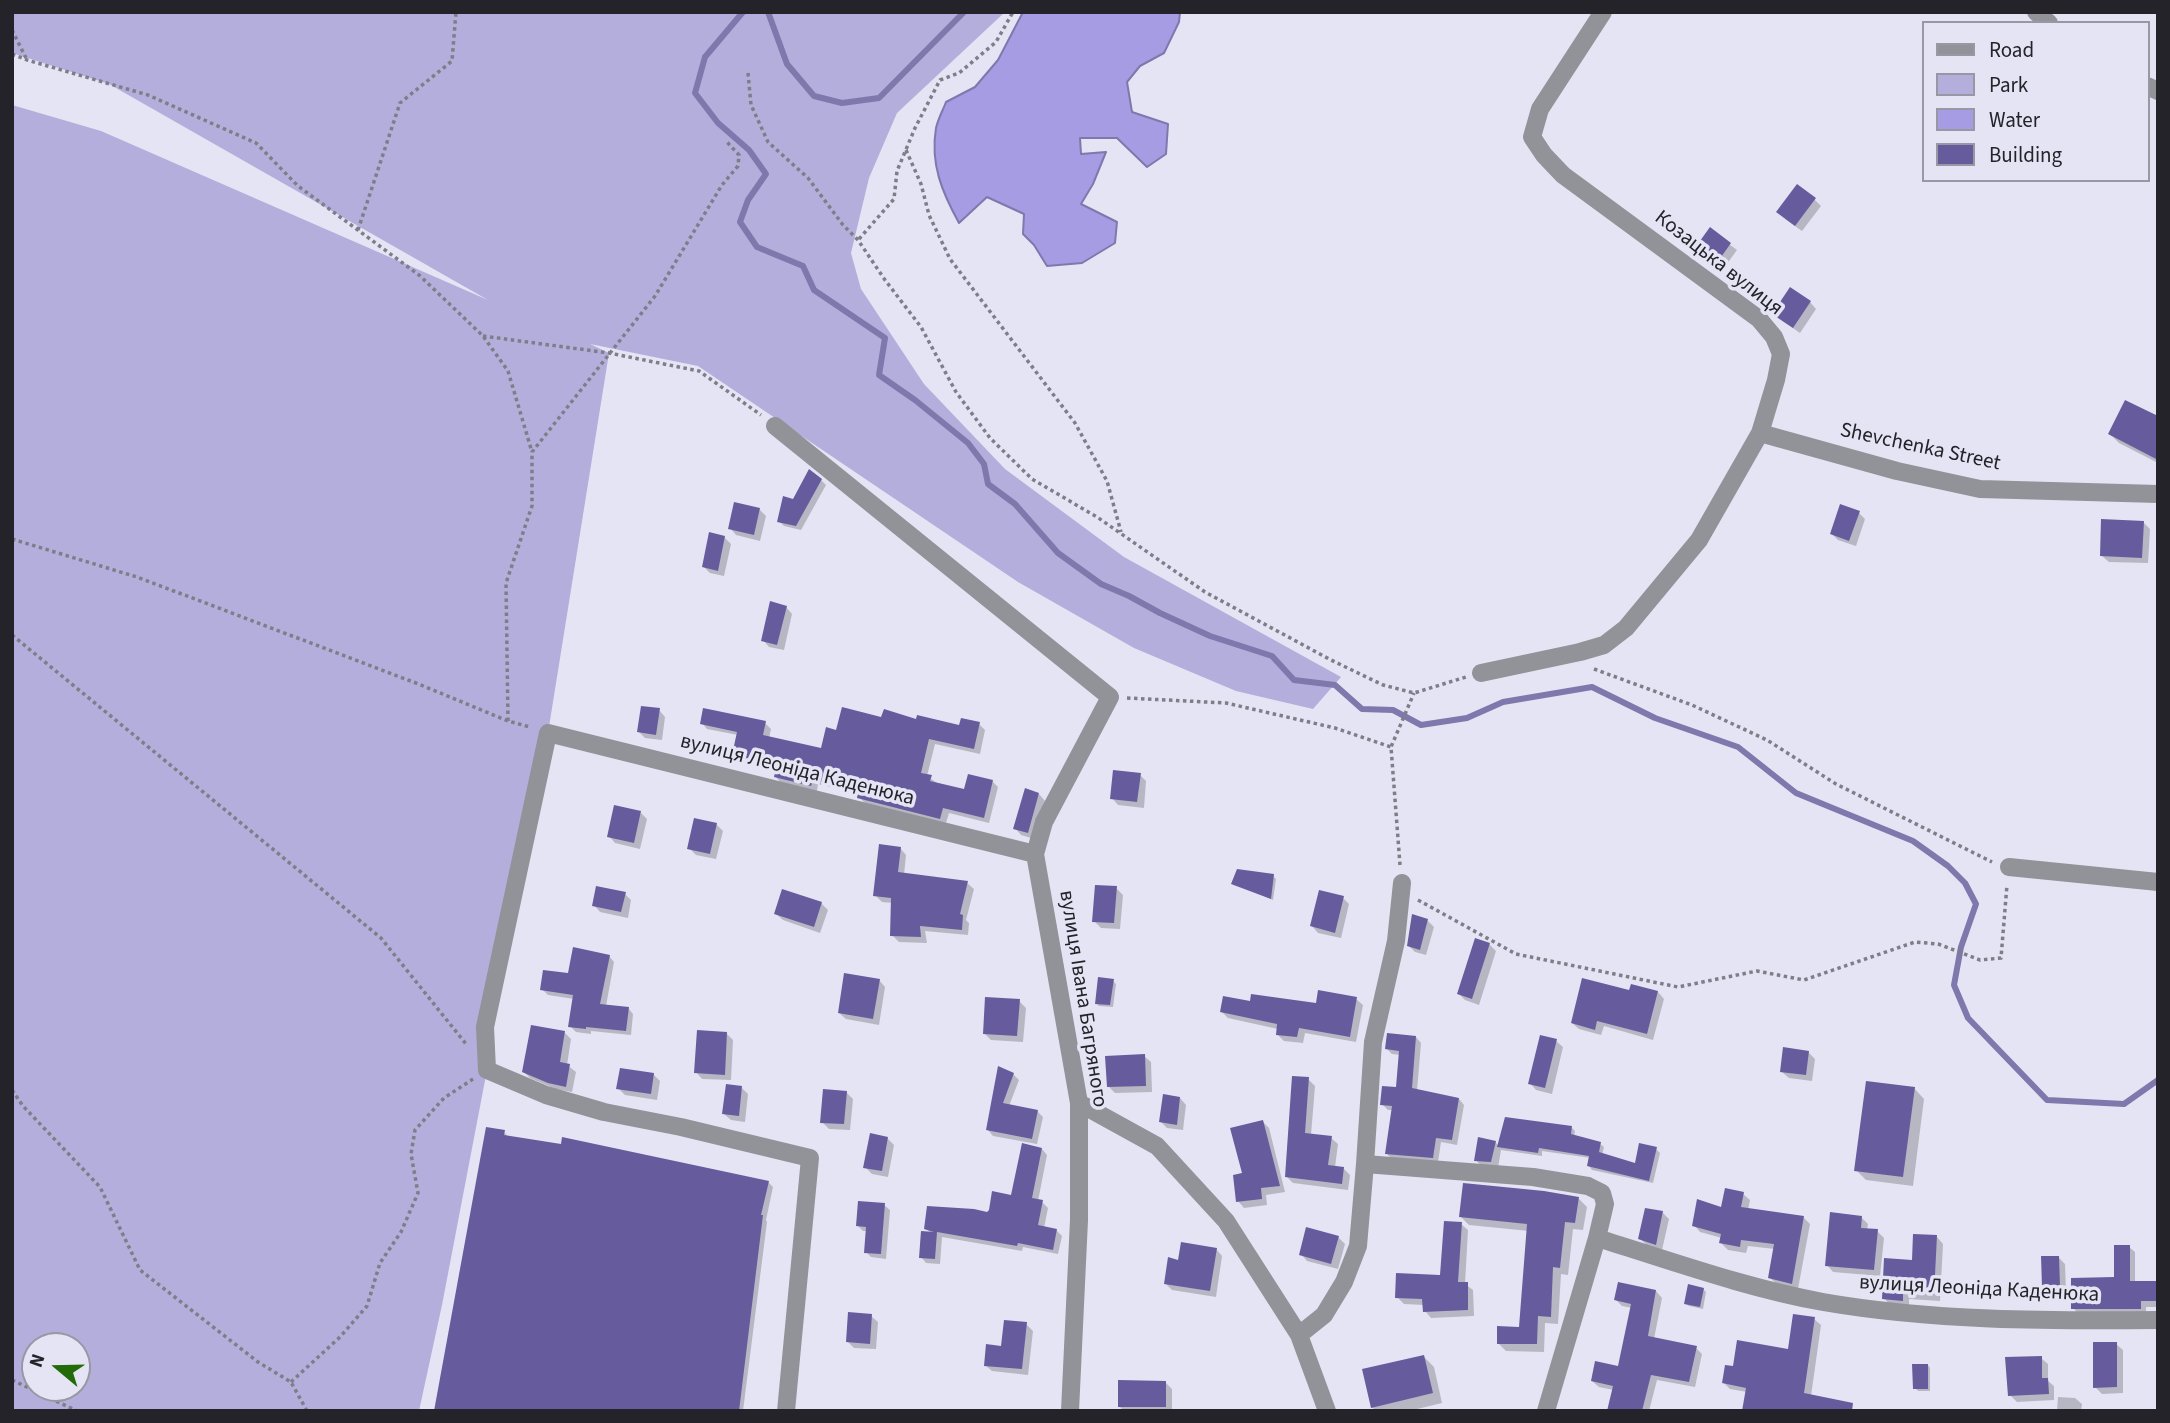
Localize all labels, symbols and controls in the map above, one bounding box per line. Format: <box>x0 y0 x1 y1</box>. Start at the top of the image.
legend <box>1922 21 2149 182</box>
text: Road <box>1989 35 2034 65</box>
text: Park <box>1989 70 2028 100</box>
text: Water <box>1989 105 2040 135</box>
text: Building <box>1989 140 2062 170</box>
street label: Козацька вулиця <box>1649 206 1787 322</box>
street label: Shevchenka Street <box>1837 419 2003 477</box>
street label: вулиця Леоніда Каденюка <box>677 730 917 812</box>
street label: вулиця Івана Багряного <box>1052 889 1112 1109</box>
street label: вулиця Леоніда Каденюка <box>1858 1271 2100 1309</box>
north arrow <box>21 1332 91 1402</box>
text: N <box>23 1350 52 1371</box>

